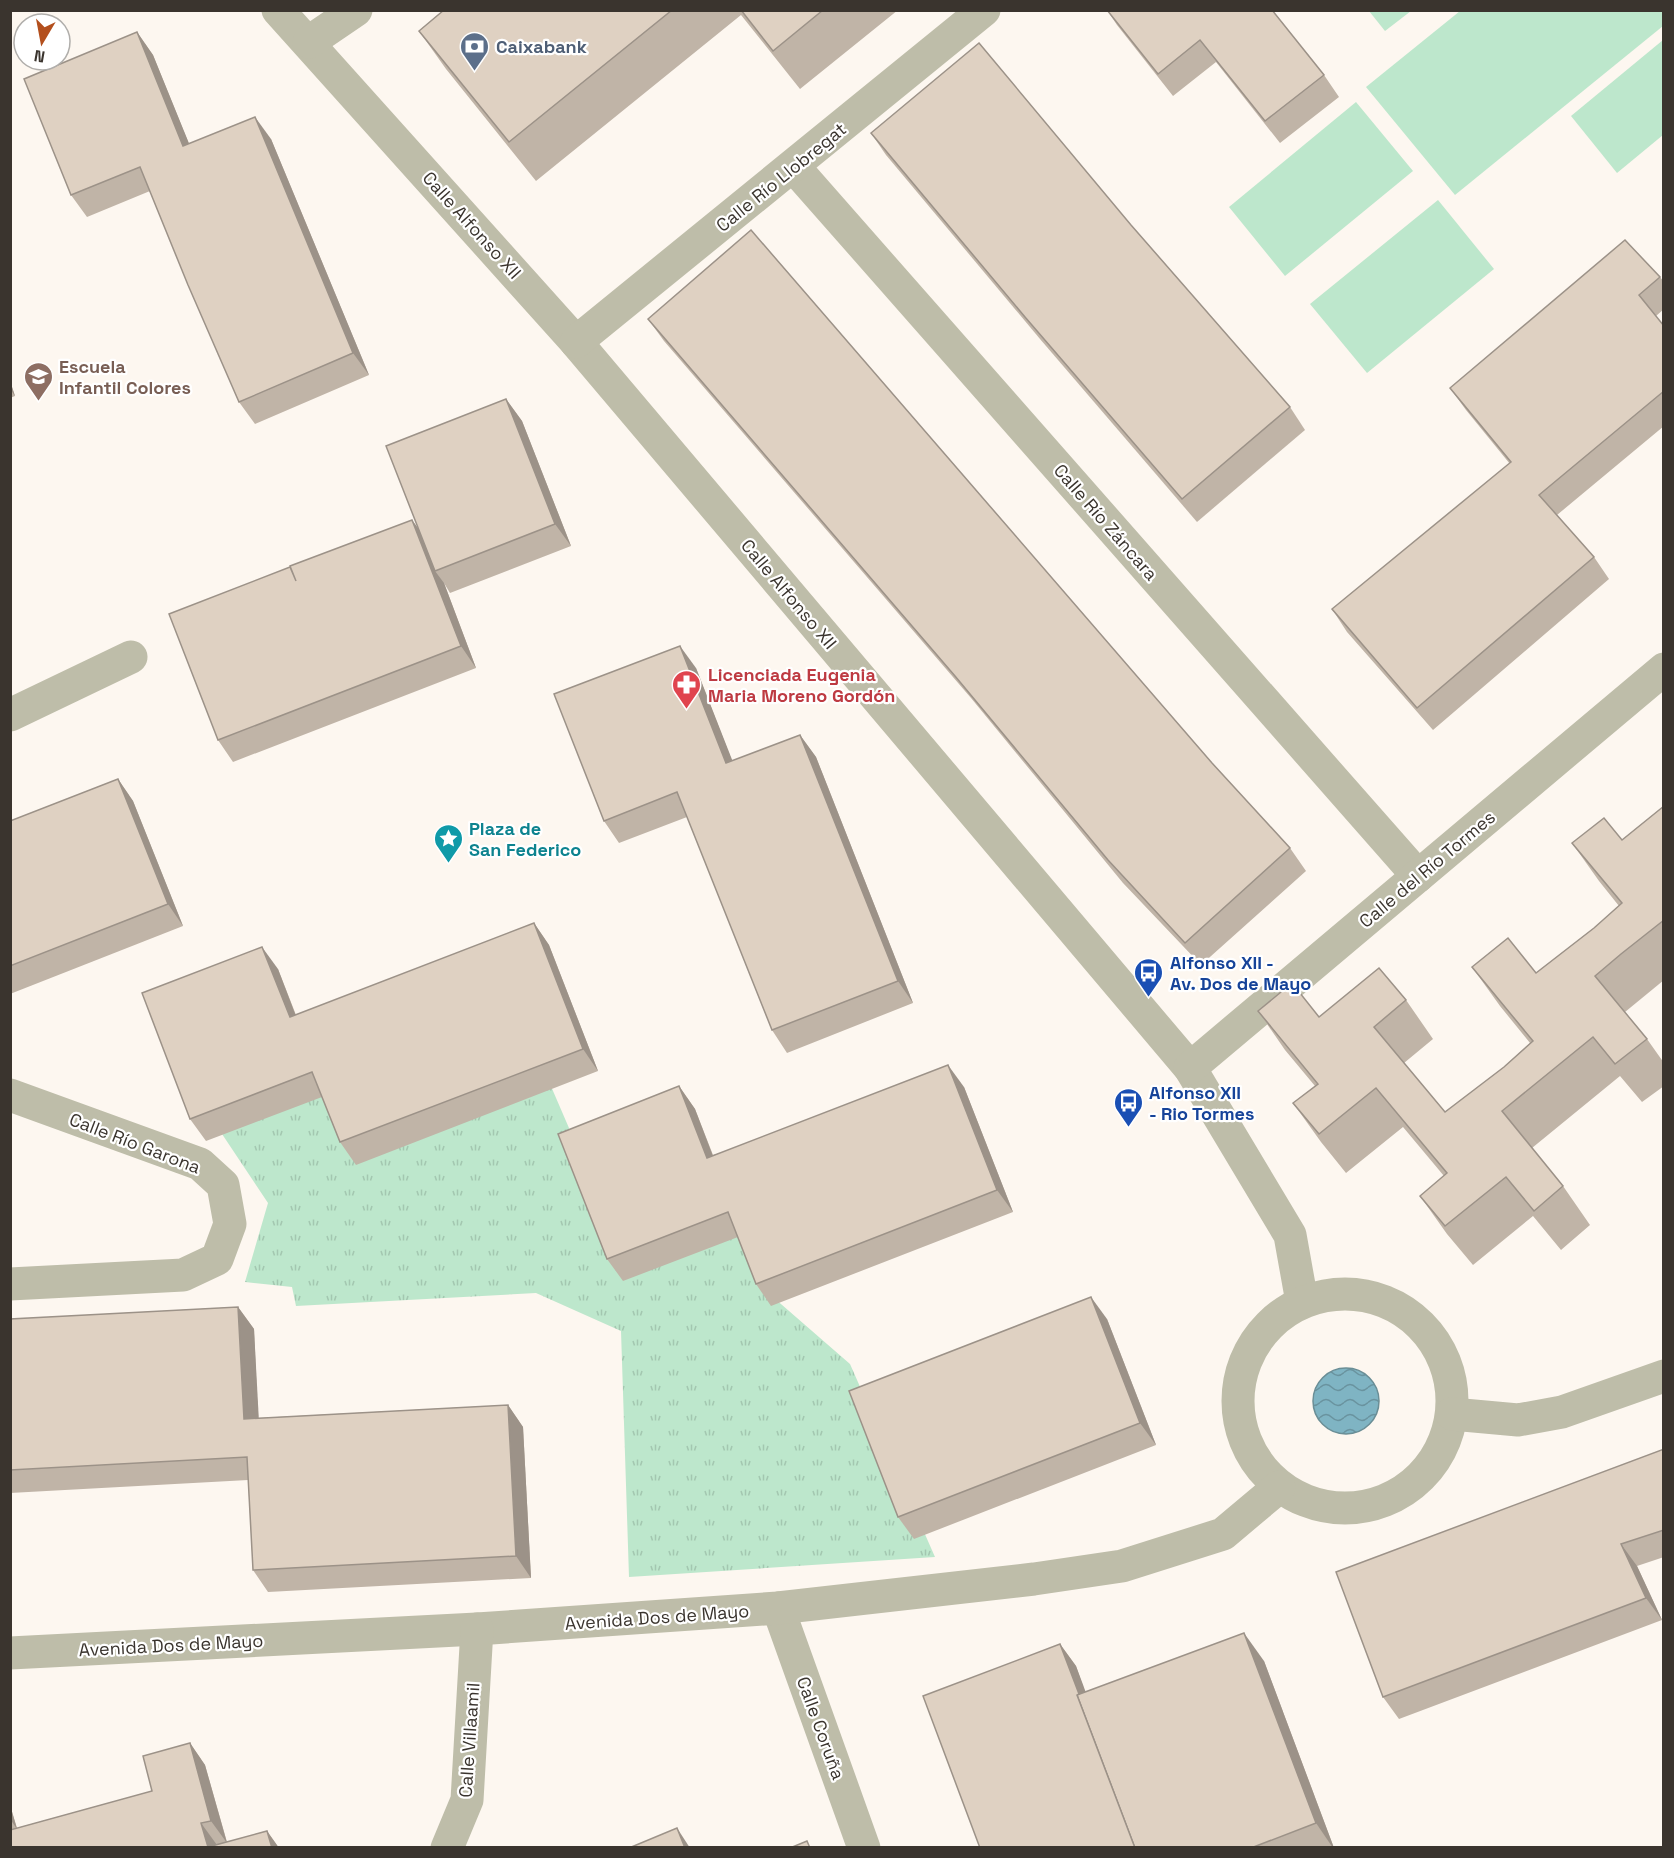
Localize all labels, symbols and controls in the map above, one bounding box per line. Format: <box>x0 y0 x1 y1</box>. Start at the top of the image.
north arrow <box>12 12 72 72</box>
bank icon: Caixabank <box>459 30 491 72</box>
place label: Caixabank <box>496 35 587 58</box>
text: N <box>32 45 47 68</box>
street label: Calle Río Llobregat <box>711 117 851 237</box>
street label: Calle Alfonso XII <box>418 167 526 283</box>
place label: Escuela Infantil Colores <box>59 355 191 399</box>
school or university icon: Escuela Infantil Colores <box>22 360 54 402</box>
street label: Calle Río Záncara <box>1049 459 1163 585</box>
street label: Calle Alfonso XII <box>736 534 842 654</box>
place label: Licenciada Eugenia Maria Moreno Gordón <box>708 663 895 707</box>
pharmacy icon: Licenciada Eugenia Maria Moreno Gordón <box>671 668 703 710</box>
street label: Calle del Río Tormes <box>1354 805 1500 933</box>
place label: Plaza de San Federico <box>469 817 581 861</box>
place icon: Plaza de San Federico <box>432 822 464 864</box>
place label: Alfonso XII - Av. Dos de Mayo <box>1170 951 1311 995</box>
bus stop icon: Alfonso XII - Av. Dos de Mayo <box>1133 956 1165 998</box>
place label: Alfonso XII - Rio Tormes <box>1149 1081 1254 1125</box>
bus stop icon: Alfonso XII - Rio Tormes <box>1112 1086 1144 1128</box>
street label: Calle Río Garona <box>66 1107 204 1179</box>
street label: Avenida Dos de Mayo <box>564 1599 750 1635</box>
street label: Avenida Dos de Mayo <box>78 1629 264 1661</box>
street label: Calle Coruña <box>792 1673 850 1783</box>
street label: Calle Villaamil <box>454 1682 484 1798</box>

